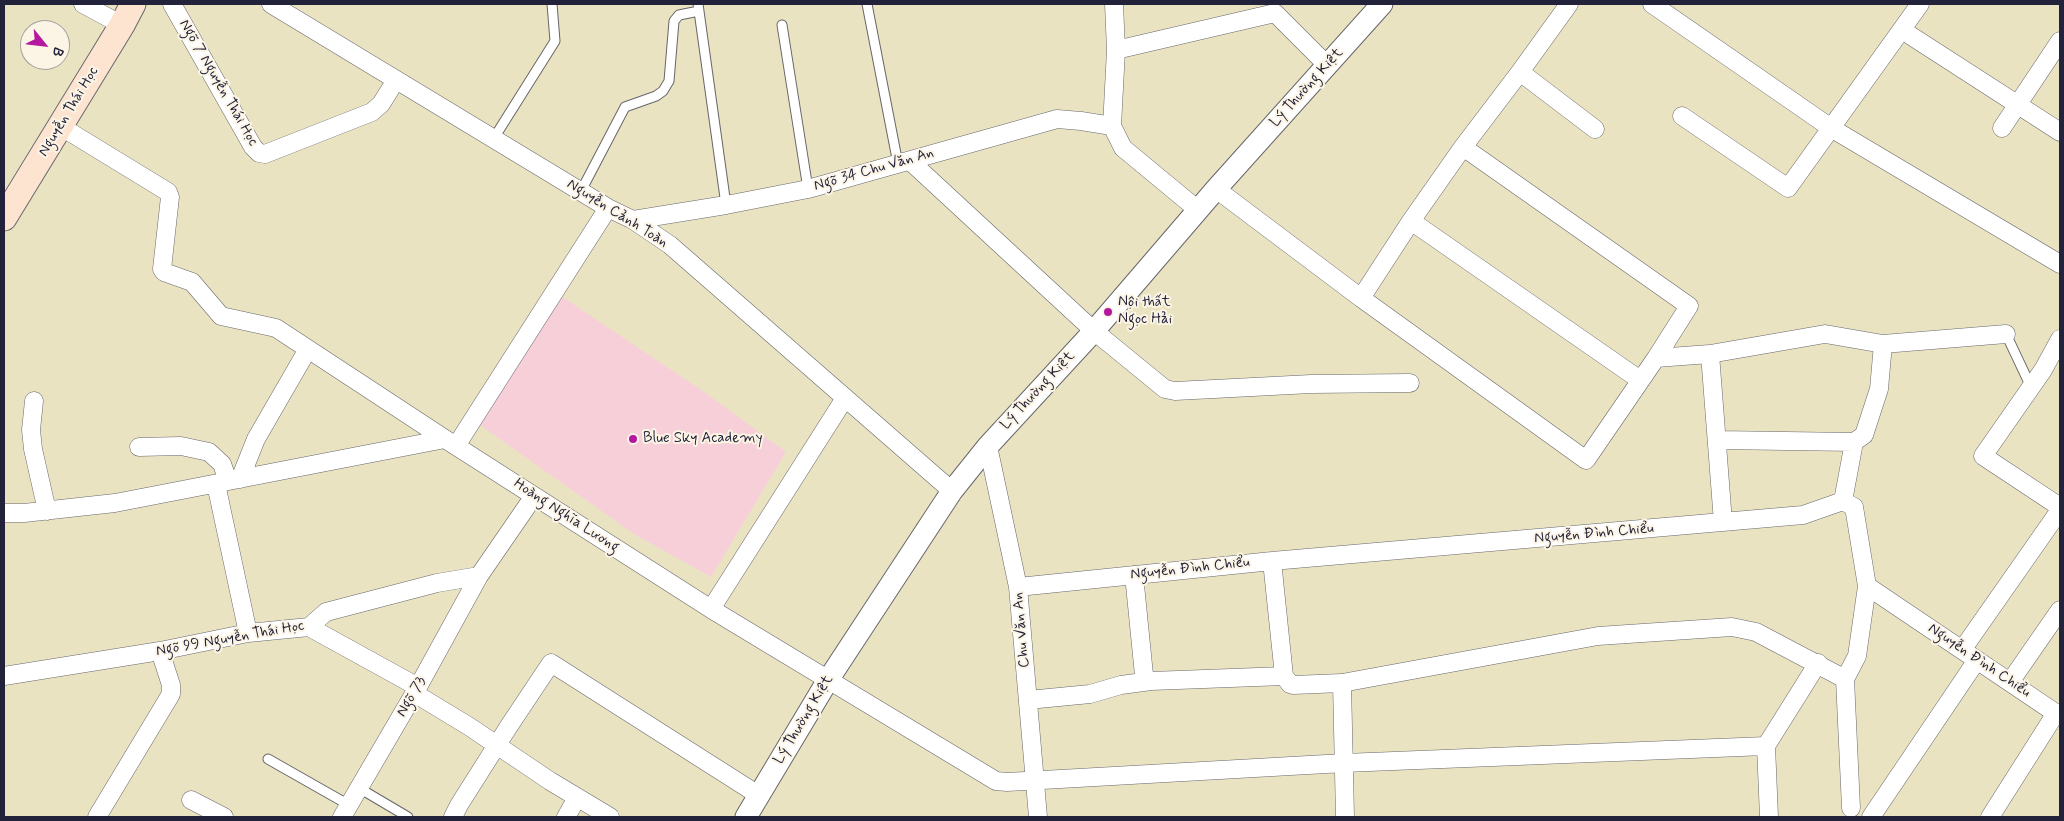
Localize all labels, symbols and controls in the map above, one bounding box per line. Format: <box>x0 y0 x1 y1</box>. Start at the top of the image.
street label: Ngõ 7 Nguyễn Thái Học <box>174 17 262 149</box>
north arrow <box>20 20 70 70</box>
text: B <box>47 44 67 60</box>
street label: Lý Thường Kiệt <box>1267 45 1347 131</box>
street label: Nguyễn Thái Học <box>35 64 103 160</box>
street label: Ngõ 34 Chu Văn An <box>812 144 936 196</box>
street label: Nguyễn Cảnh Toàn <box>563 176 671 252</box>
place label: Nội thất Ngọc Hải <box>1118 294 1172 329</box>
marker: Nội thất Ngọc Hải <box>1102 306 1114 318</box>
street label: Lý Thường Kiệt <box>997 348 1079 434</box>
place label: Blue Sky Academy <box>643 430 763 448</box>
marker: Blue Sky Academy <box>627 433 639 445</box>
street label: Hoàng Nghĩa Lương <box>510 475 622 557</box>
street label: Nguyễn Đình Chiểu <box>1533 520 1655 548</box>
street label: Nguyễn Đình Chiểu <box>1129 554 1251 584</box>
street label: Chu Văn An <box>1010 591 1034 669</box>
street label: Ngõ 99 Nguyễn Thái Học <box>155 617 305 661</box>
street label: Nguyễn Đình Chiểu <box>1924 620 2034 702</box>
street label: Lý Thường Kiệt <box>770 672 838 768</box>
street label: Ngõ 73 <box>393 674 431 720</box>

